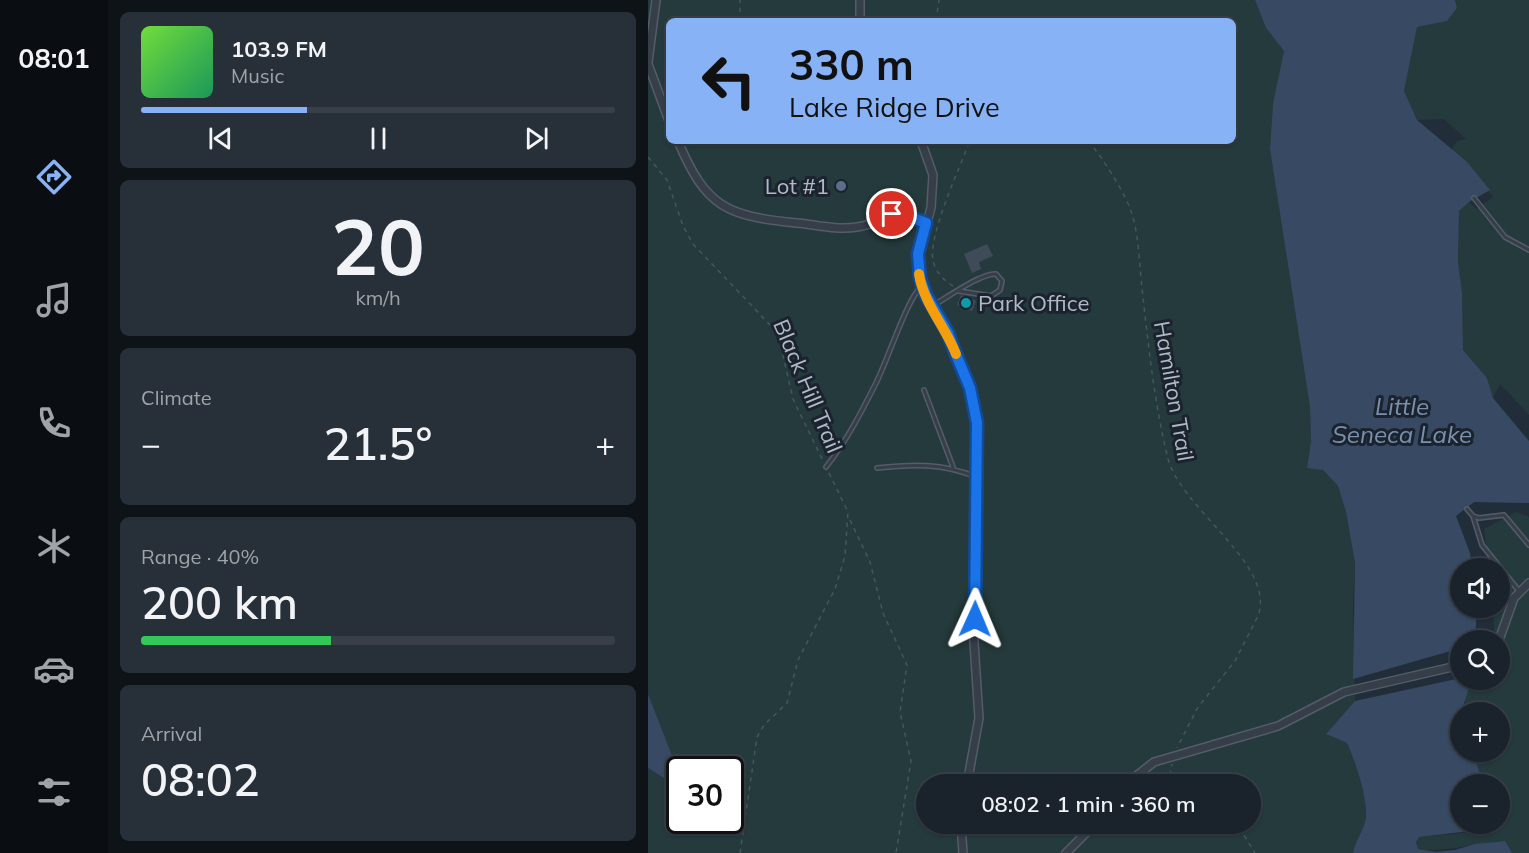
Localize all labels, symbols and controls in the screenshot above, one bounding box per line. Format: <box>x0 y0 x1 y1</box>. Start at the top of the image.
text: 103.9 FM <box>231 35 327 63</box>
text: 330 m <box>789 38 914 91</box>
text: 08:01 <box>18 41 90 75</box>
icon: left <box>690 42 768 120</box>
text: Music <box>231 63 284 88</box>
text: Lake Ridge Drive <box>789 90 1000 124</box>
icon: previous <box>204 122 237 155</box>
icon: pause <box>362 122 395 155</box>
icon: next <box>520 122 553 155</box>
icon: directions <box>33 156 75 198</box>
place label: Lot #1 <box>765 172 829 200</box>
marker: Lot #1 <box>834 179 848 193</box>
pin <box>866 188 917 239</box>
text: 20 <box>331 197 425 295</box>
icon: arrive <box>875 197 908 230</box>
icon: music <box>33 279 75 321</box>
text: km/h <box>355 285 401 310</box>
place label: Park Office <box>978 289 1089 317</box>
marker: Park Office <box>959 296 973 310</box>
street label: Black Hill Trail <box>767 315 849 457</box>
street label: Hamilton Trail <box>1148 319 1200 463</box>
text: Climate <box>141 385 212 410</box>
water label: Little Seneca Lake <box>1332 391 1472 449</box>
icon: phone <box>33 402 75 444</box>
text: 21.5° <box>324 415 432 471</box>
text: − <box>141 423 161 464</box>
text: + <box>595 423 615 464</box>
icon: climate <box>33 525 75 567</box>
text: Range · 40% <box>141 544 259 569</box>
map controls <box>1450 558 1510 834</box>
button: sound <box>1450 558 1510 618</box>
text: 200 km <box>141 574 298 630</box>
position arrow <box>943 587 1007 651</box>
button: search <box>1450 630 1510 690</box>
icon: car <box>33 648 75 690</box>
button: + <box>1450 702 1510 762</box>
text: Arrival <box>141 721 202 746</box>
text: 08:02 <box>141 751 260 807</box>
speed limit sign: 30 <box>666 756 744 834</box>
icon: filters <box>33 771 75 813</box>
button: − <box>1450 774 1510 834</box>
text: 08:02 · 1 min · 360 m <box>981 790 1196 818</box>

